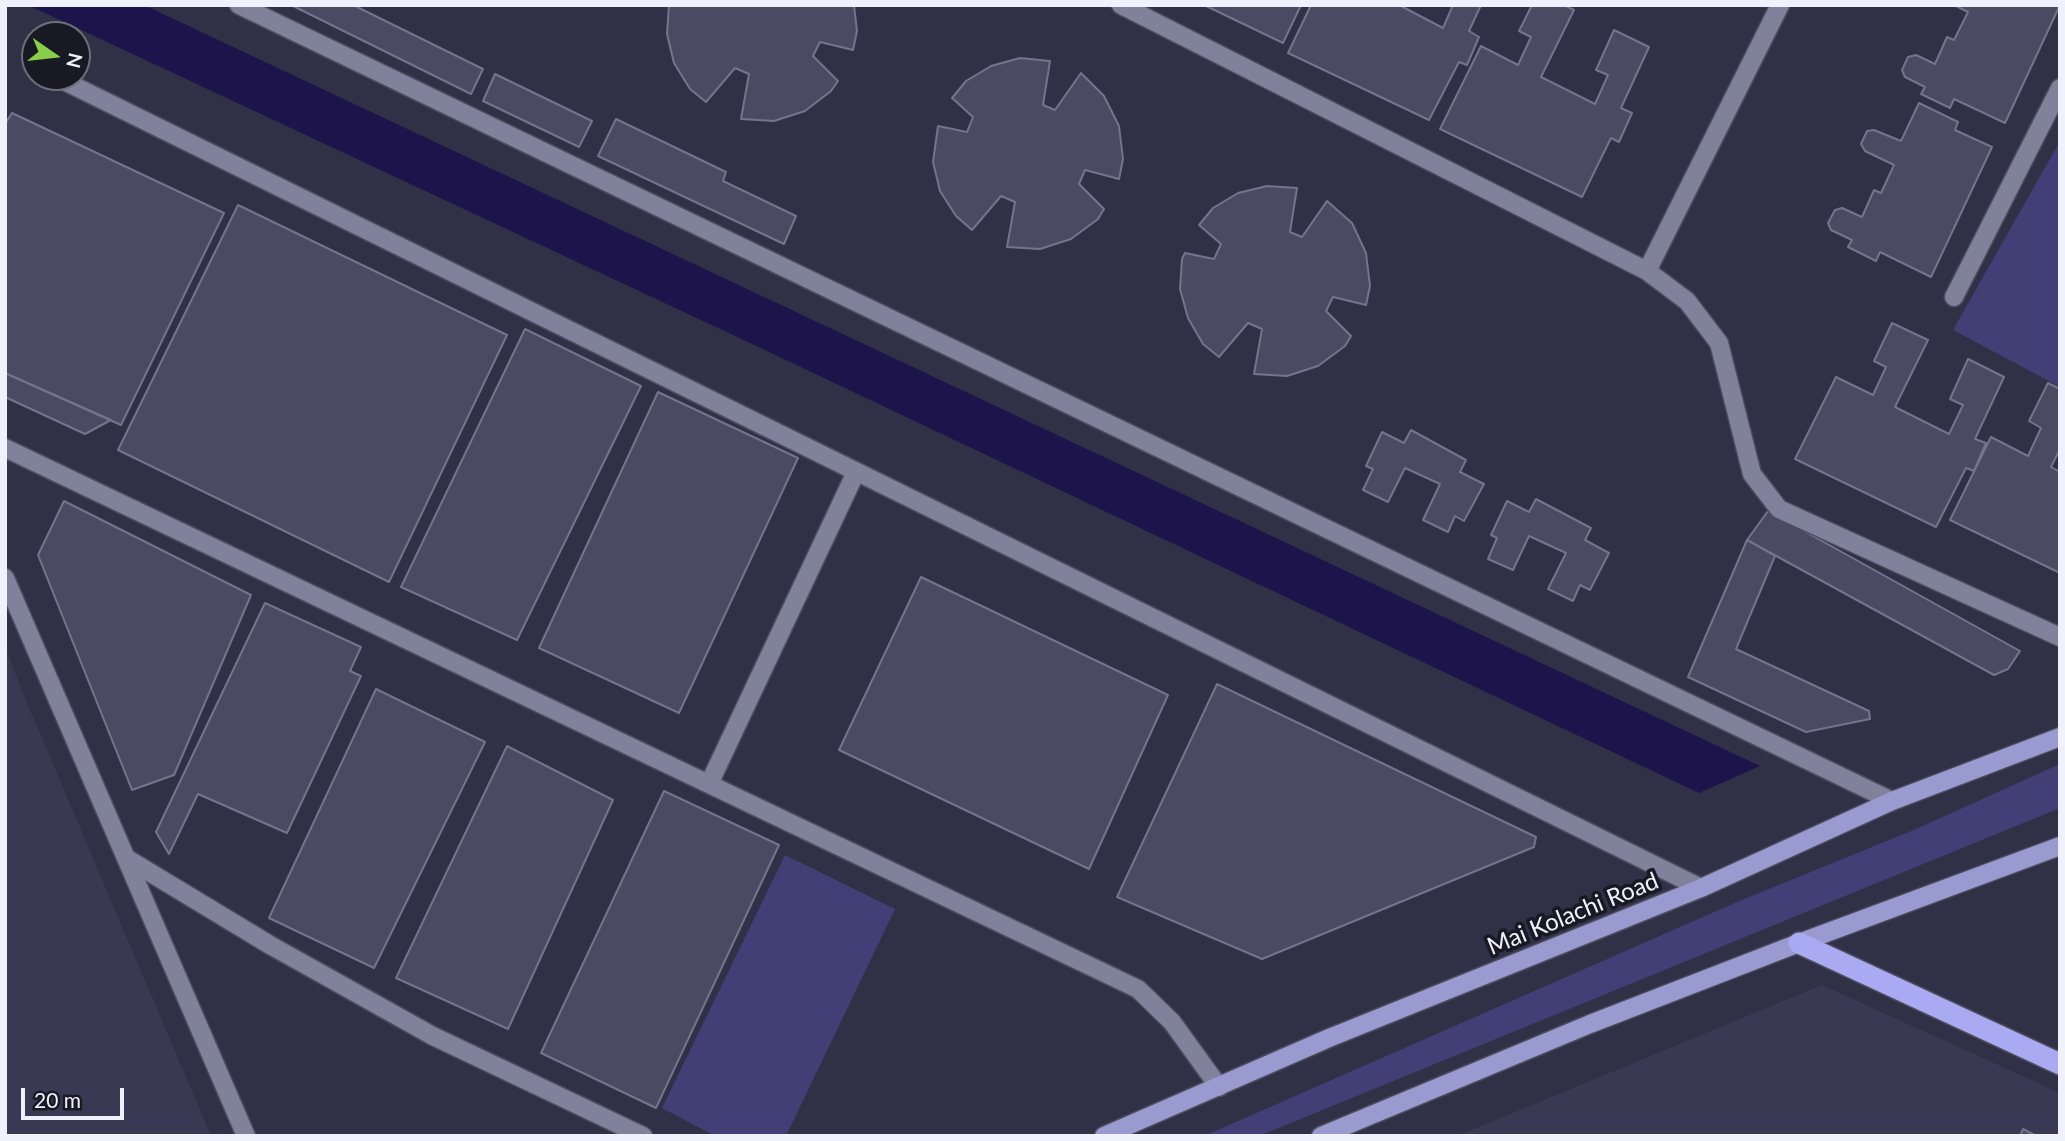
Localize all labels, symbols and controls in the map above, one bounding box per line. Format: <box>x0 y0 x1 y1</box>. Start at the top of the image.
north arrow <box>21 21 91 91</box>
text: N <box>62 51 88 71</box>
street label: Mai Kolachi Road <box>1483 867 1663 961</box>
scale bar <box>24 1074 128 1118</box>
text: 20 m <box>34 1087 81 1112</box>

